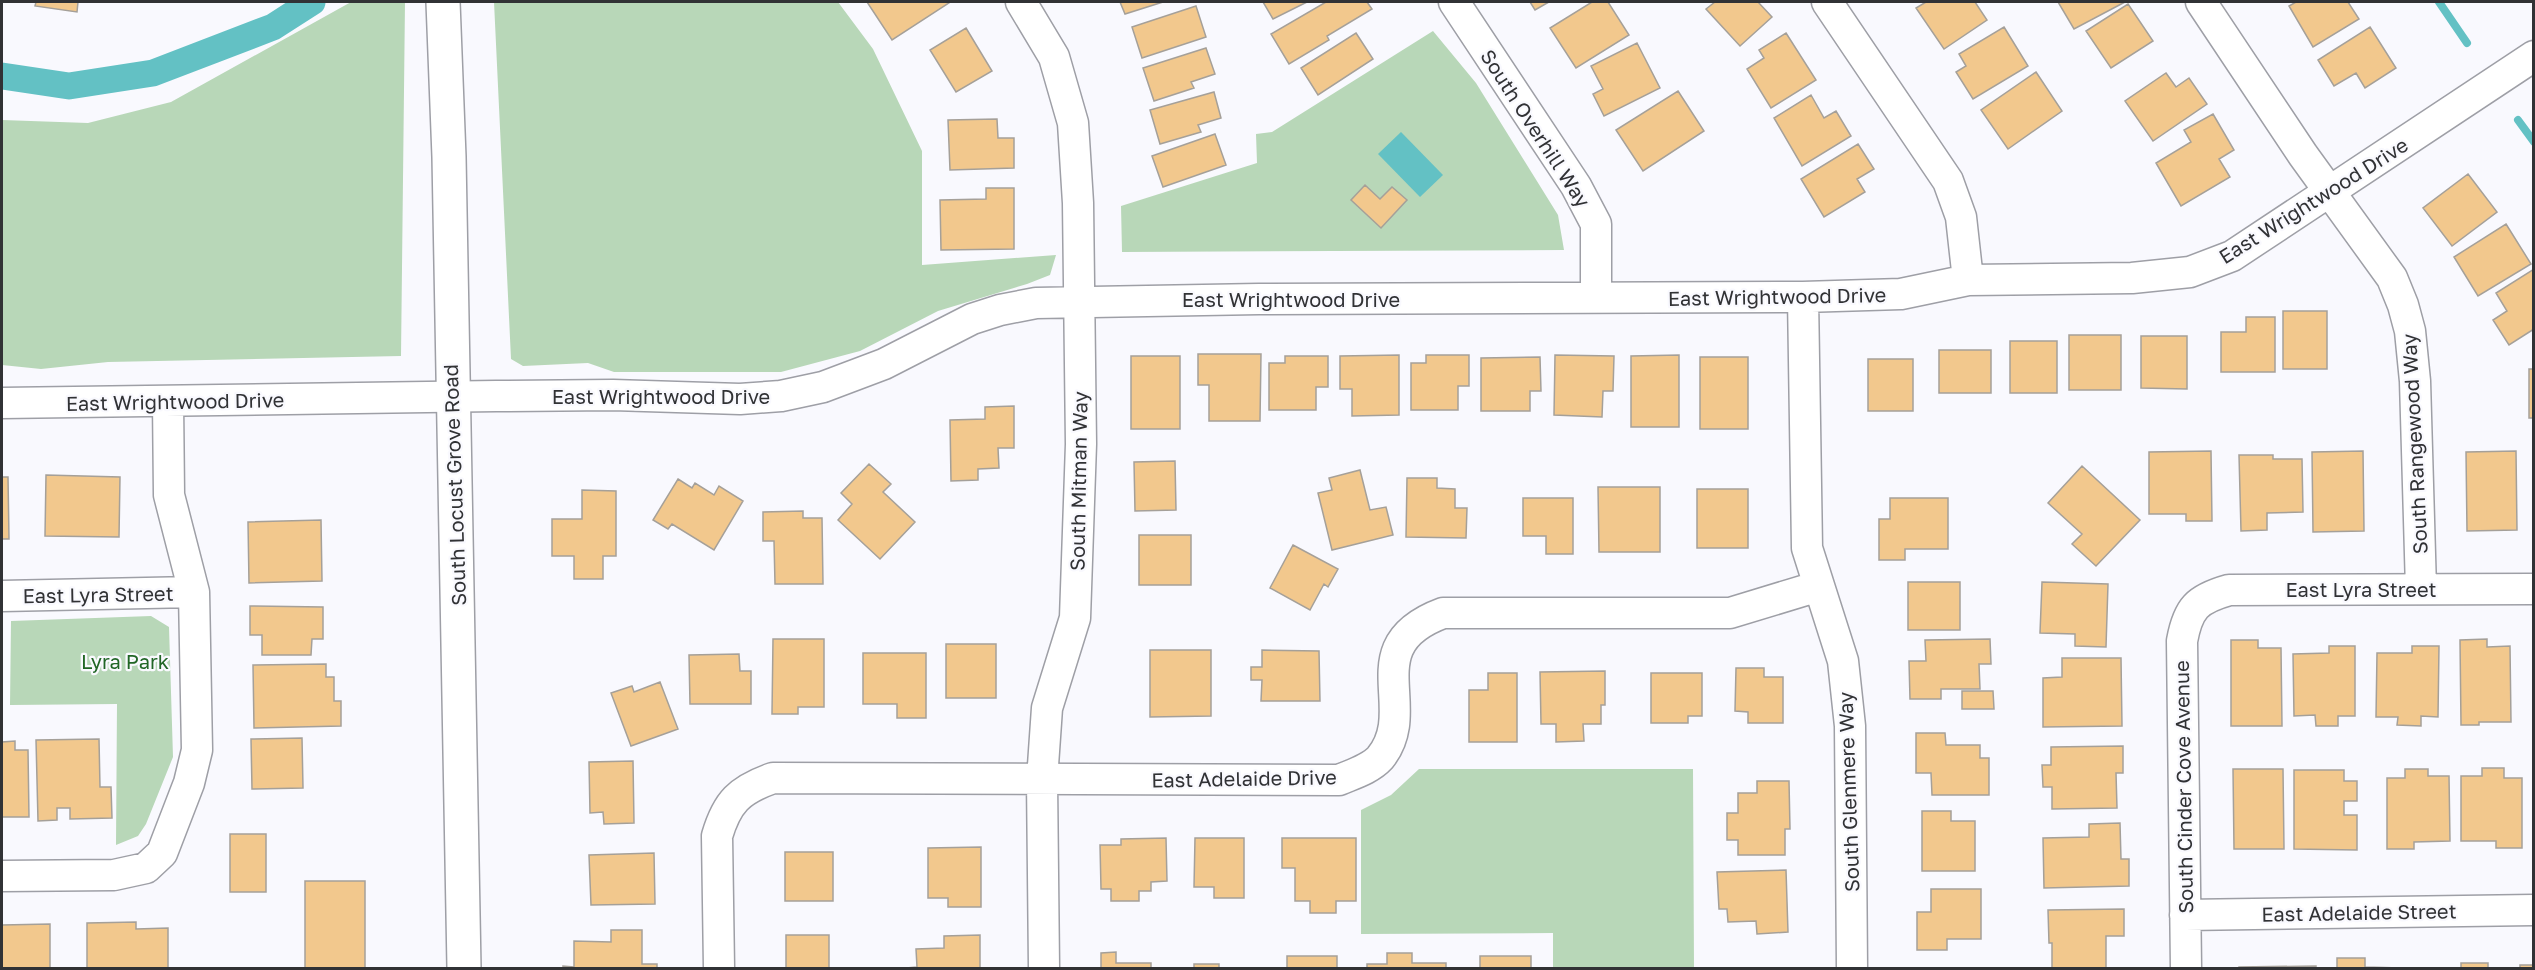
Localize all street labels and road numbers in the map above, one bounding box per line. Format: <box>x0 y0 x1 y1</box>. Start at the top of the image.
street label: South Overhill Way <box>1476 45 1596 211</box>
street label: East Wrightwood Drive <box>2214 132 2412 268</box>
street label: East Wrightwood Drive <box>1668 282 1886 310</box>
street label: East Wrightwood Drive <box>1182 287 1400 311</box>
street label: South Rangewood Way <box>2396 333 2432 555</box>
street label: South Locust Grove Road <box>438 364 470 606</box>
street label: East Wrightwood Drive <box>552 384 770 408</box>
street label: East Wrightwood Drive <box>66 387 284 415</box>
street label: South Mitman Way <box>1064 391 1092 571</box>
street label: East Lyra Street <box>2286 577 2437 601</box>
street label: East Lyra Street <box>22 581 174 607</box>
street label: South Cinder Cove Avenue <box>2169 660 2197 914</box>
street label: South Glenmere Way <box>1833 691 1863 893</box>
street label: East Adelaide Drive <box>1151 764 1337 792</box>
street label: East Adelaide Street <box>2261 898 2457 926</box>

